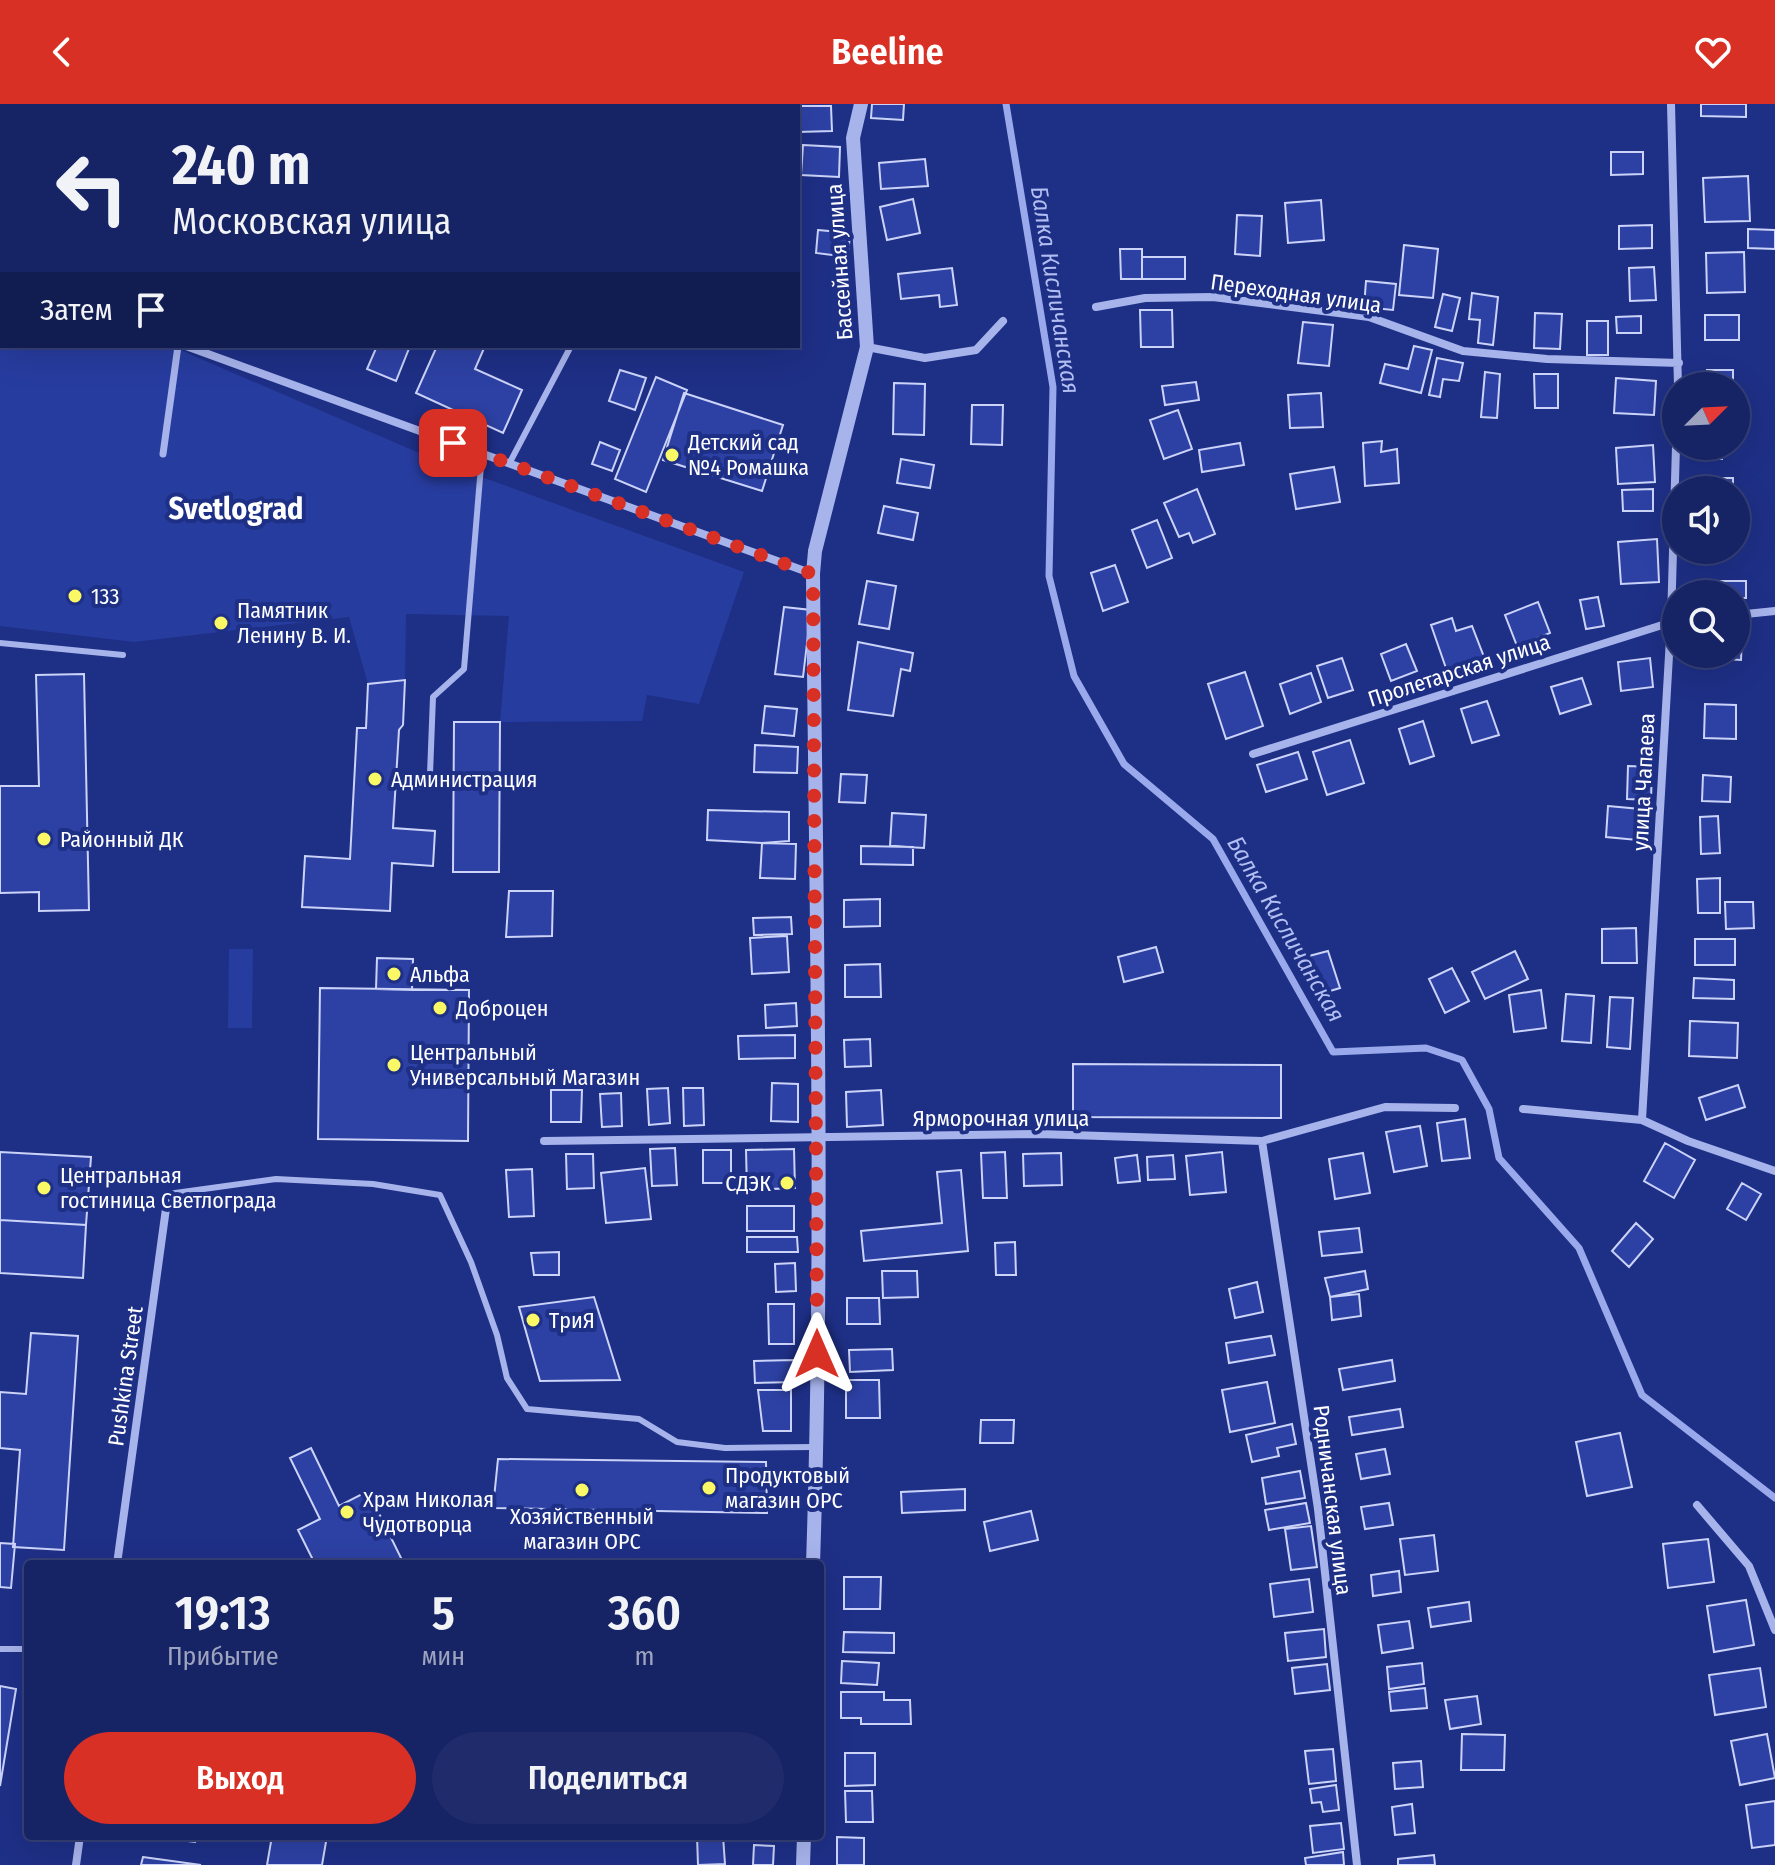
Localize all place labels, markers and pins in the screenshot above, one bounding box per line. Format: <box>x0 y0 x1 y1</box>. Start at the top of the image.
pin <box>419 409 487 477</box>
place label: Детский сад №4 Ромашка <box>687 429 809 481</box>
marker: Детский сад №4 Ромашка <box>663 446 681 464</box>
place label: 133 <box>91 583 119 610</box>
marker: 133 <box>66 587 84 605</box>
place label: Памятник Ленину В. И. <box>237 597 351 649</box>
marker: Памятник Ленину В. И. <box>212 614 230 632</box>
place label: Администрация <box>391 766 537 793</box>
marker: Администрация <box>366 770 384 788</box>
place label: Районный ДК <box>60 826 184 853</box>
marker: Районный ДК <box>35 830 53 848</box>
place label: Альфа <box>410 961 470 988</box>
marker: Альфа <box>385 965 403 983</box>
place label: Доброцен <box>455 995 549 1022</box>
marker: Доброцен <box>431 999 449 1017</box>
place label: Центральный Универсальный Магазин <box>409 1039 640 1091</box>
marker: Центральный Универсальный Магазин <box>385 1056 403 1074</box>
place label: Центральная гостиница Светлограда <box>60 1162 277 1214</box>
place label: СДЭК <box>725 1170 771 1197</box>
marker: СДЭК <box>778 1174 796 1192</box>
marker: Центральная гостиница Светлограда <box>35 1179 53 1197</box>
place label: ТриЯ <box>549 1307 595 1334</box>
marker: ТриЯ <box>524 1311 542 1329</box>
place label: Продуктовый магазин ОРС <box>725 1462 850 1514</box>
marker: Продуктовый магазин ОРС <box>700 1479 718 1497</box>
marker: Хозяйственный магазин ОРС <box>573 1481 591 1499</box>
place label: Храм Николая Чудотворца <box>363 1486 494 1538</box>
marker: Храм Николая Чудотворца <box>338 1503 356 1521</box>
place label: Хозяйственный магазин ОРС <box>510 1503 654 1555</box>

